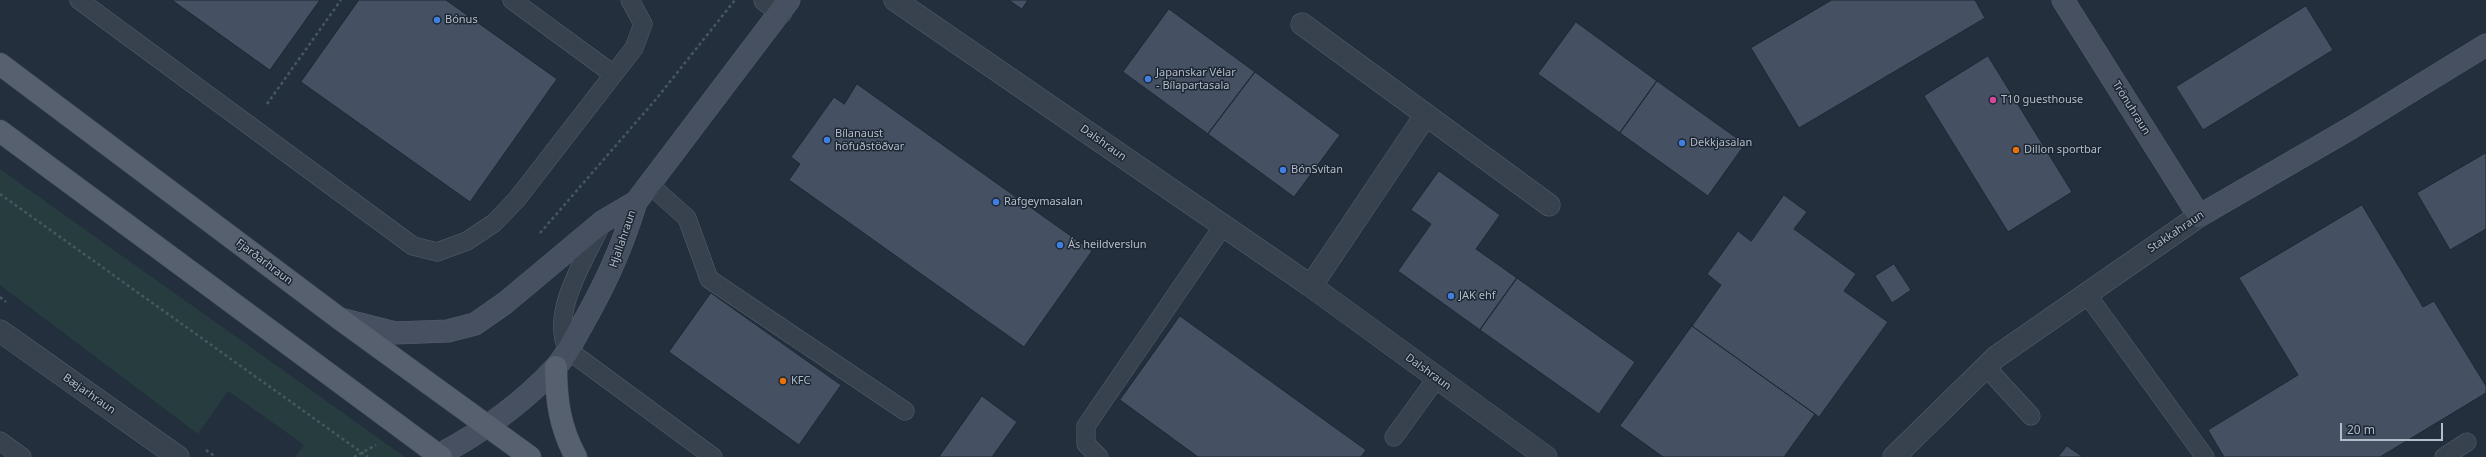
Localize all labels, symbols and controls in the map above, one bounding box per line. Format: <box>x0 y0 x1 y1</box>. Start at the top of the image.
place label: Bónus <box>445 13 478 27</box>
marker: Bónus <box>432 15 442 25</box>
place label: Japanskar Vélar - Bílapartasala <box>1156 66 1236 92</box>
marker: Japanskar Vélar - Bílapartasala <box>1143 74 1153 84</box>
street label: Trönuhraun <box>2109 79 2153 137</box>
place label: T10 guesthouse <box>2001 93 2083 107</box>
marker: T10 guesthouse <box>1988 95 1998 105</box>
street label: Dalshraun <box>1077 122 1129 164</box>
place label: Bílanaust höfuðstöðvar <box>835 127 904 153</box>
marker: Bílanaust höfuðstöðvar <box>822 135 832 145</box>
place label: Dekkjasalan <box>1690 136 1752 150</box>
marker: Dekkjasalan <box>1677 138 1687 148</box>
place label: Dillon sportbar <box>2024 143 2102 157</box>
marker: Dillon sportbar <box>2011 145 2021 155</box>
place label: BónSvítan <box>1291 163 1343 177</box>
marker: BónSvítan <box>1278 165 1288 175</box>
place label: Rafgeymasalan <box>1004 195 1083 209</box>
marker: Rafgeymasalan <box>991 197 1001 207</box>
street label: Stakkahraun <box>2145 208 2207 256</box>
street label: Hjallahraun <box>607 209 639 269</box>
street label: Fjarðarhraun <box>233 236 295 288</box>
place label: Ás heildverslun <box>1068 238 1147 252</box>
marker: Ás heildverslun <box>1055 240 1065 250</box>
place label: JAK ehf <box>1459 289 1495 303</box>
marker: JAK ehf <box>1446 291 1456 301</box>
street label: Dalshraun <box>1403 351 1453 393</box>
street label: Bæjarhraun <box>60 371 118 417</box>
place label: KFC <box>791 374 810 388</box>
marker: KFC <box>778 376 788 386</box>
scale bar <box>2342 415 2445 441</box>
text: 20 m <box>2347 421 2375 438</box>

